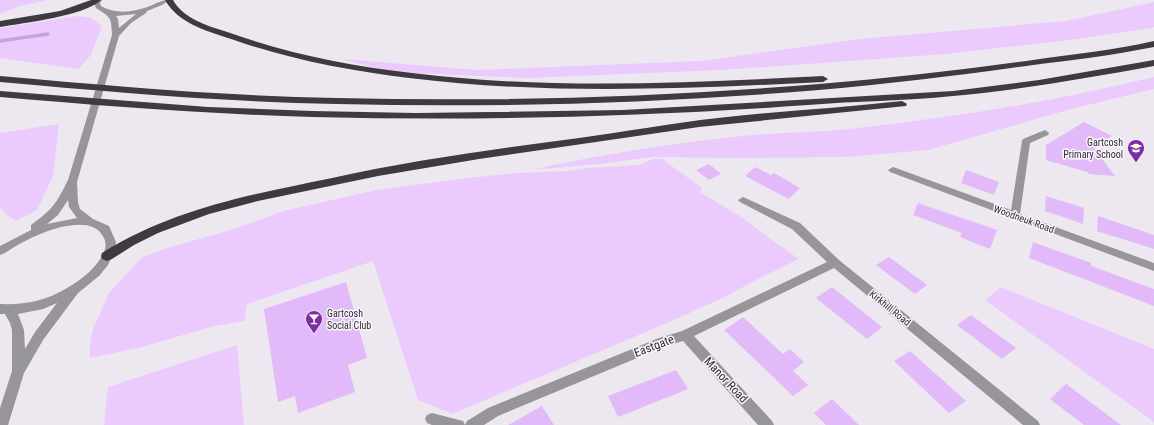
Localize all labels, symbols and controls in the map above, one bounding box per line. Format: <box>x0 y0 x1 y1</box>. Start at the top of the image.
place label: Gartcosh Primary School <box>1063 137 1123 160</box>
school or university icon: Gartcosh Primary School <box>1126 138 1146 163</box>
street label: Woodneuk Road <box>992 203 1056 235</box>
street label: Kirkhill Road <box>867 288 913 328</box>
place label: Gartcosh Social Club <box>327 308 371 331</box>
bar icon: Gartcosh Social Club <box>304 309 324 334</box>
street label: Eastgate <box>632 332 676 360</box>
street label: Manor Road <box>701 354 751 406</box>

